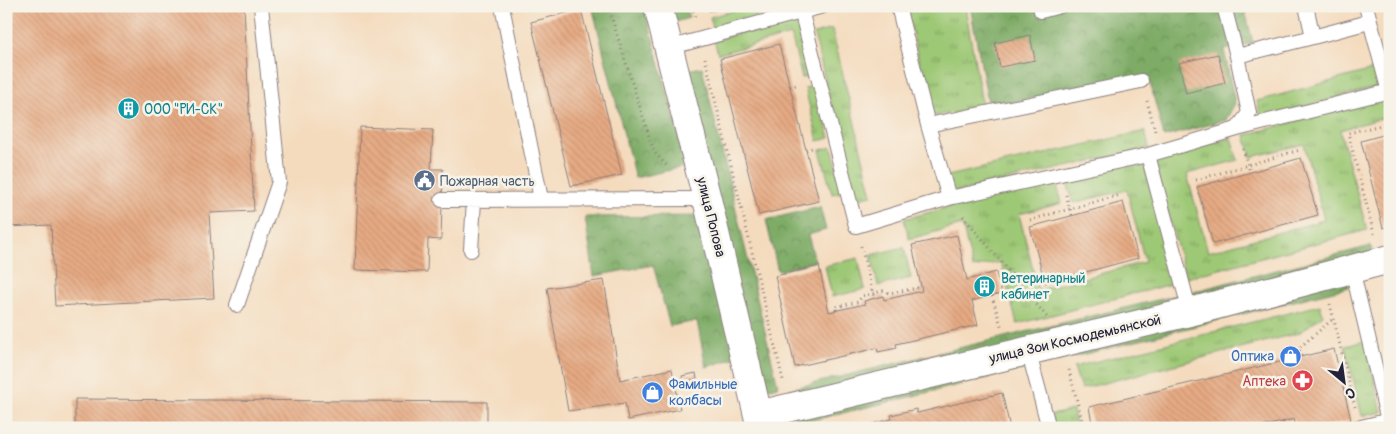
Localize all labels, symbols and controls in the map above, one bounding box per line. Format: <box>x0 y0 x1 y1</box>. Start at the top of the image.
building icon: ООО "РИ-СК" <box>116 97 140 121</box>
place label: ООО "РИ-СК" <box>144 101 223 118</box>
public building icon: Пожарная часть <box>412 169 436 193</box>
place label: Пожарная часть <box>440 173 535 190</box>
street label: улица Попова <box>693 174 729 259</box>
place label: Ветеринарный кабинет <box>1001 270 1085 303</box>
building icon: Ветеринарный кабинет <box>973 274 997 298</box>
street label: улица Зои Космодемьянской <box>987 311 1162 367</box>
shop icon: Оптика <box>1278 344 1302 368</box>
place label: Оптика <box>1231 348 1274 365</box>
north arrow <box>1318 356 1368 406</box>
pharmacy icon: Аптека <box>1290 369 1314 393</box>
place label: Аптека <box>1242 373 1286 390</box>
place label: Фамильные колбасы <box>669 376 737 409</box>
shop icon: Фамильные колбасы <box>641 380 665 404</box>
text: С <box>1342 383 1358 403</box>

